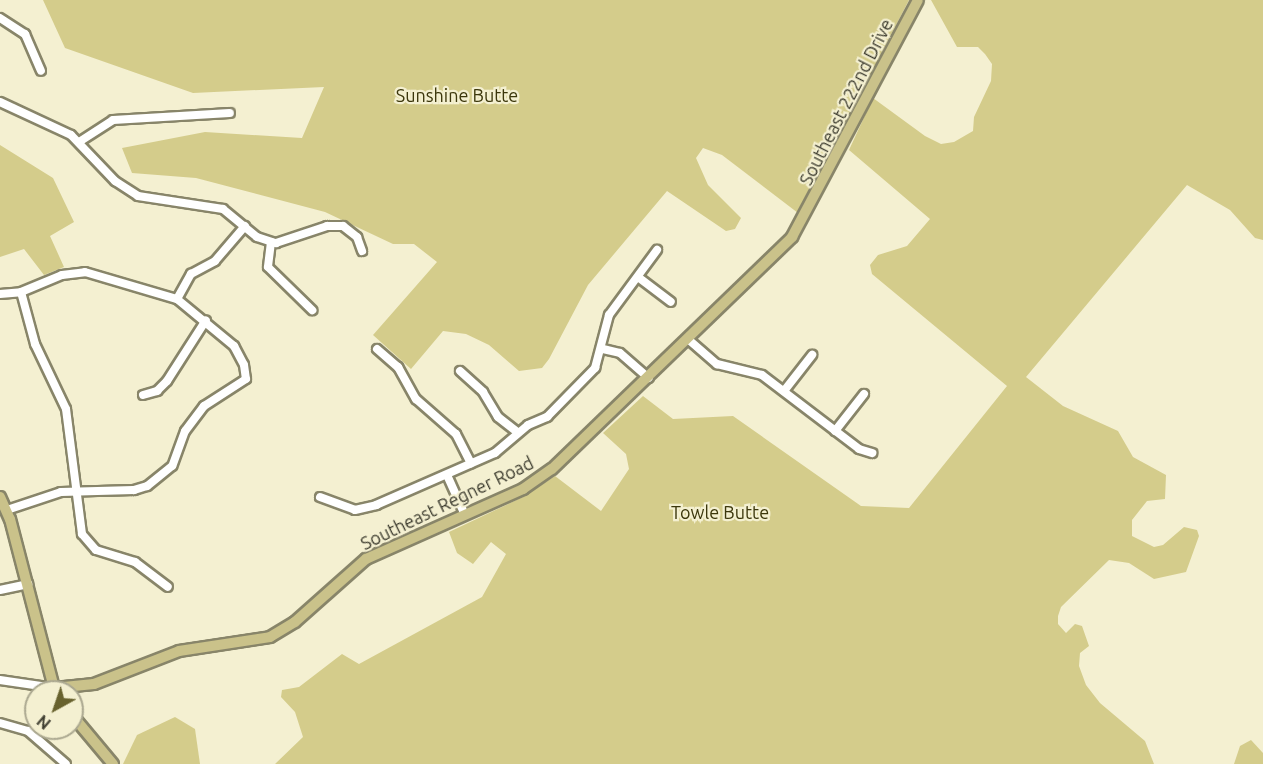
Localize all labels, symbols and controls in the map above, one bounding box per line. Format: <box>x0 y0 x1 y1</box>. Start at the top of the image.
street label: Southeast 222nd Drive <box>795 15 897 189</box>
park label: Sunshine Butte <box>396 84 518 106</box>
street label: Southeast Regner Road <box>357 452 537 554</box>
park label: Towle Butte <box>671 501 769 523</box>
north arrow <box>24 680 84 740</box>
text: N <box>33 712 54 733</box>

